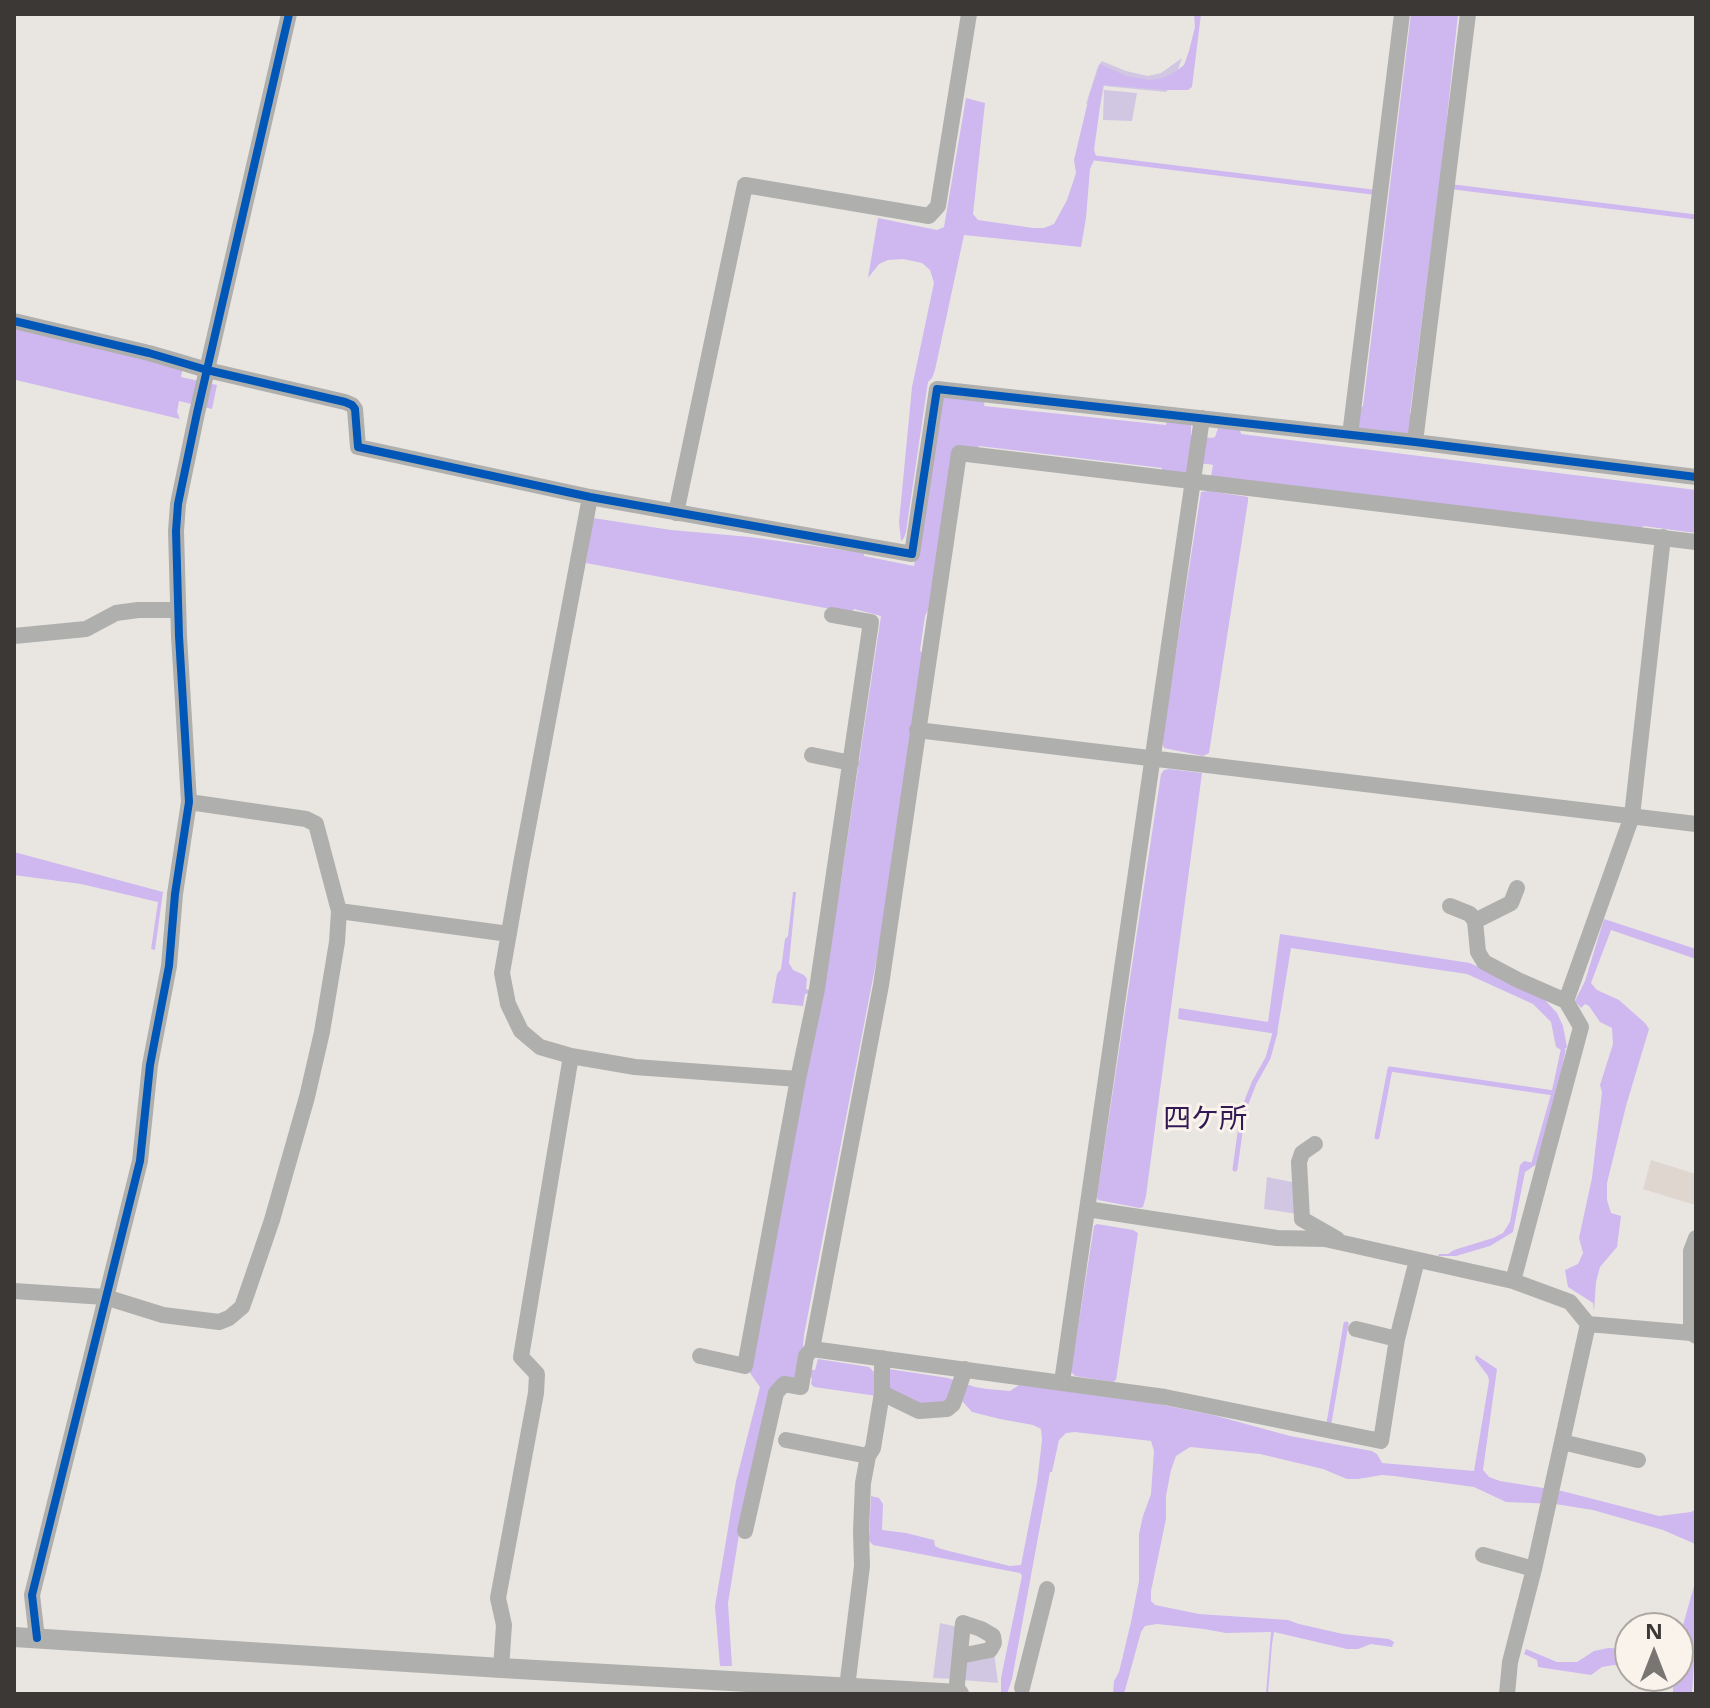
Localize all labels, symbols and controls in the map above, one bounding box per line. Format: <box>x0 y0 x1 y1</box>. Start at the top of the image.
district label: 四ケ所 <box>1163 1103 1247 1137</box>
north arrow <box>1614 1612 1694 1692</box>
text: N <box>1645 1615 1663 1645</box>

